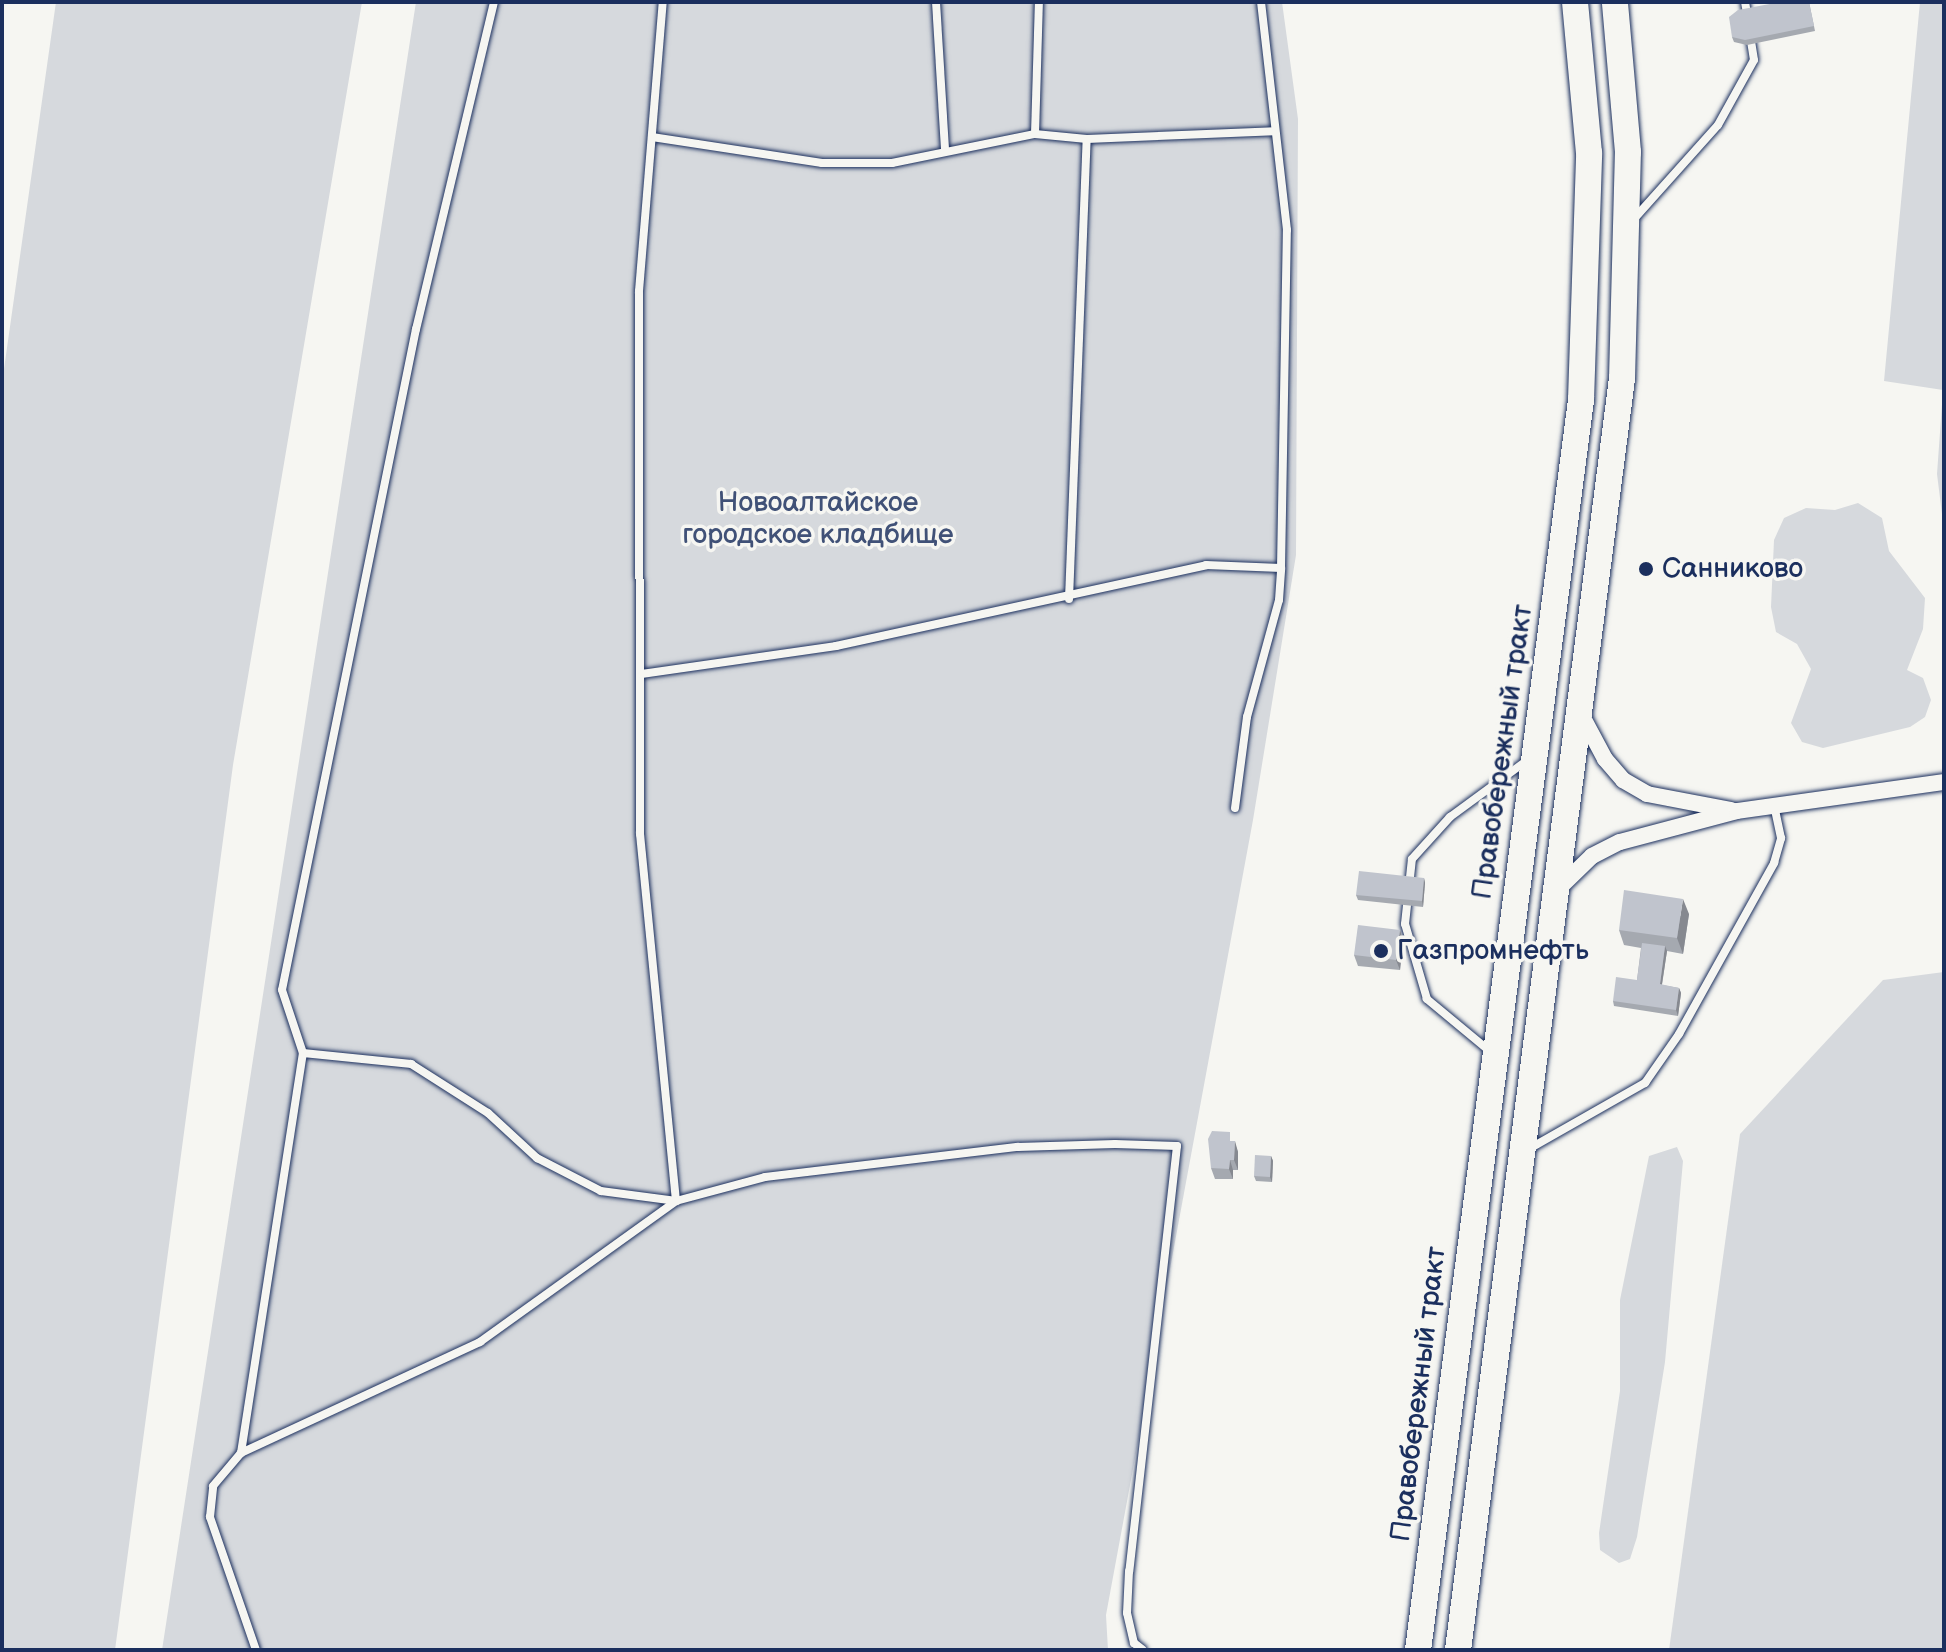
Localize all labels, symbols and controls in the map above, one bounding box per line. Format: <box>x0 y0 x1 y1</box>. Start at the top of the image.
park label: Новоалтайское городское кладбище <box>682 486 954 552</box>
place label: Санниково <box>1662 552 1803 586</box>
marker: Санниково <box>1637 560 1655 578</box>
street label: Правобережный тракт <box>1466 603 1540 901</box>
place label: Газпромнефть <box>1397 934 1589 968</box>
marker: Газпромнефть <box>1372 942 1390 960</box>
street label: Правобережный тракт <box>1384 1244 1454 1544</box>

